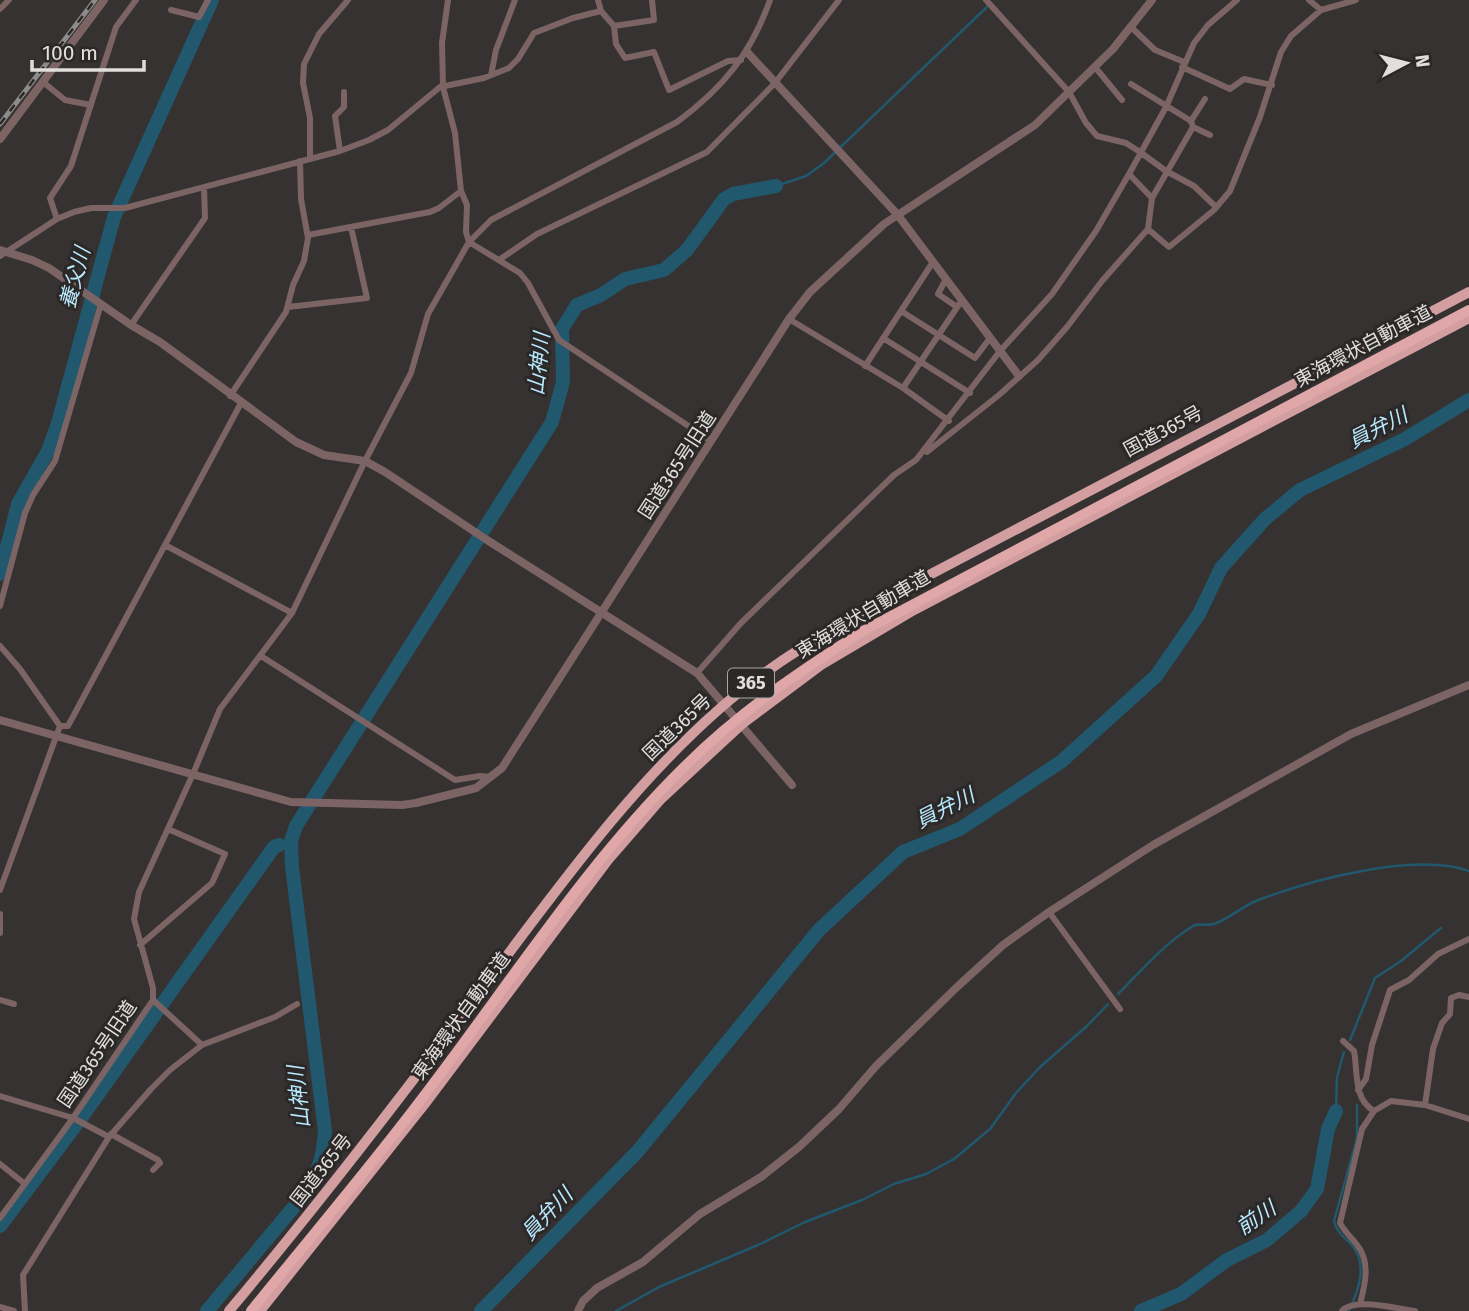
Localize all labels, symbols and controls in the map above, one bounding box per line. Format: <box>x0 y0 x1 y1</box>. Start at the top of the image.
scale bar <box>32 28 144 72</box>
north arrow <box>1371 28 1441 98</box>
text: 100 m <box>42 40 98 66</box>
text: N <box>1410 53 1435 69</box>
water label: 養父川 <box>54 242 96 312</box>
street label: 東海環状自動車道 <box>1290 300 1436 392</box>
water label: 山神川 <box>523 329 555 397</box>
street label: 国道365号 <box>1120 401 1206 461</box>
water label: 員弁川 <box>1344 401 1414 454</box>
street label: 国道365号旧道 <box>634 407 720 523</box>
street label: 東海環状自動車道 <box>792 565 934 663</box>
road number: 365 <box>728 668 774 698</box>
street label: 国道365号 <box>638 689 716 765</box>
water label: 員弁川 <box>911 781 981 834</box>
street label: 東海環状自動車道 <box>407 948 515 1084</box>
street label: 国道365号旧道 <box>53 996 141 1112</box>
water label: 山神川 <box>283 1062 315 1130</box>
street label: 国道365号 <box>285 1129 357 1211</box>
water label: 員弁川 <box>516 1181 580 1246</box>
water label: 前川 <box>1231 1194 1282 1241</box>

